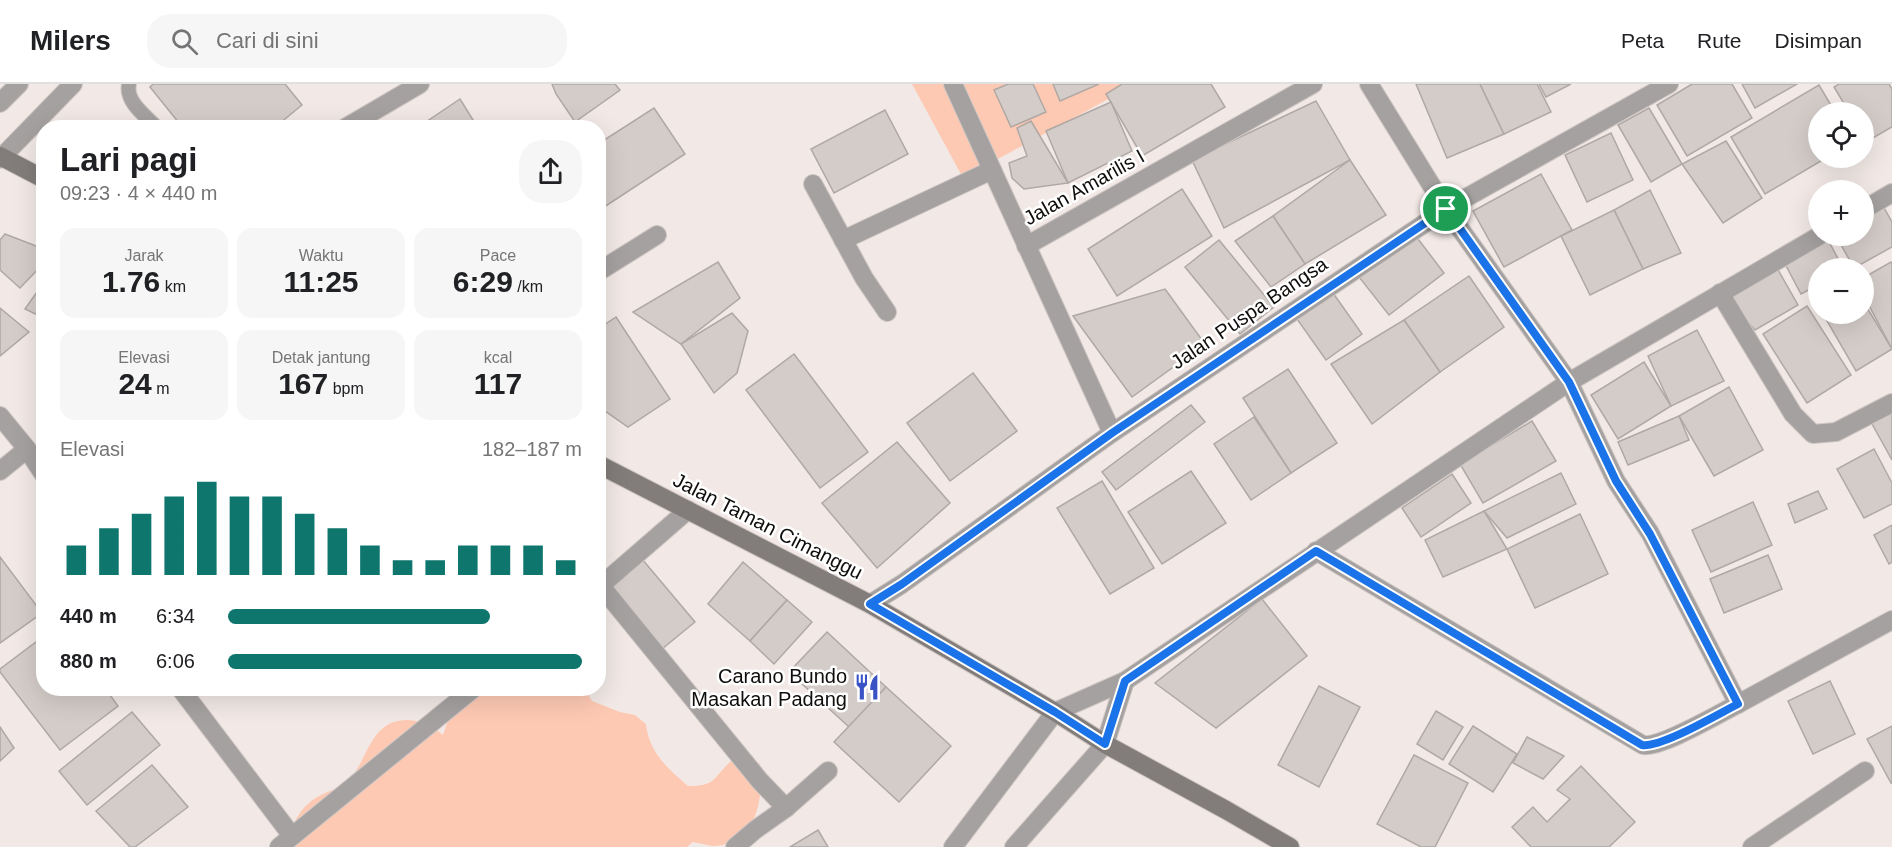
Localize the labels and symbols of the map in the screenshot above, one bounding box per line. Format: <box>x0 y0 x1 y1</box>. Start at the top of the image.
street label: Jalan Amarilis I <box>1020 145 1148 229</box>
pin <box>1420 183 1471 234</box>
street label: Jalan Puspa Bangsa <box>1167 252 1332 373</box>
street label: Jalan Taman Cimanggu <box>670 469 866 583</box>
place label: Carano Bundo Masakan Padang <box>691 665 847 710</box>
restaurant icon: Carano Bundo Masakan Padang <box>852 672 882 702</box>

